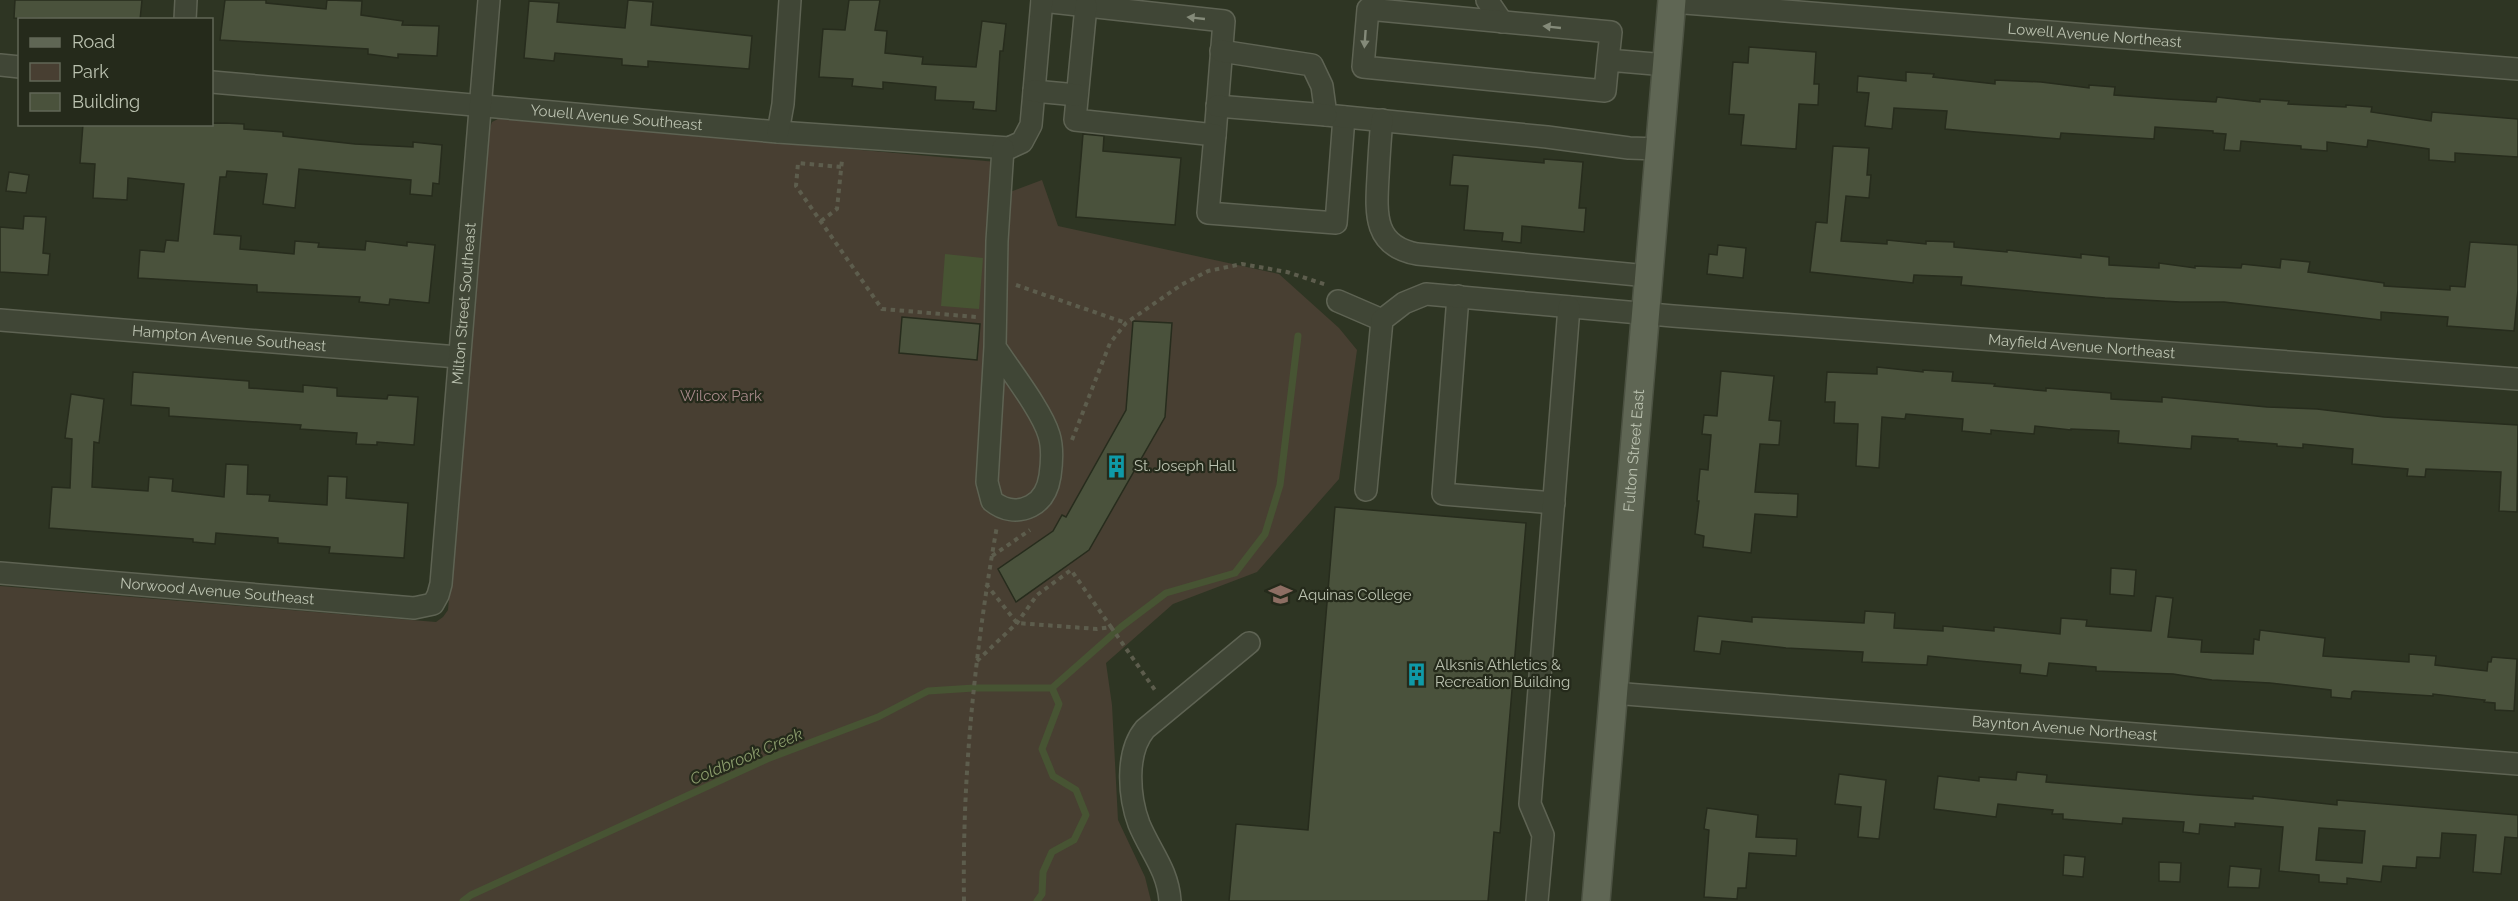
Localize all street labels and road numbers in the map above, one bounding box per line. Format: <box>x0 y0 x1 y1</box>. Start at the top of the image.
street label: Lowell Avenue Northeast <box>2007 20 2182 51</box>
street label: Youell Avenue Southeast <box>530 101 703 134</box>
street label: Milton Street Southeast <box>448 222 480 385</box>
street label: Hampton Avenue Southeast <box>132 322 327 355</box>
street label: Mayfield Avenue Northeast <box>1987 331 2176 362</box>
street label: Fulton Street East <box>1620 389 1648 513</box>
street label: Norwood Avenue Southeast <box>119 574 315 609</box>
street label: Baynton Avenue Northeast <box>1971 712 2158 745</box>

